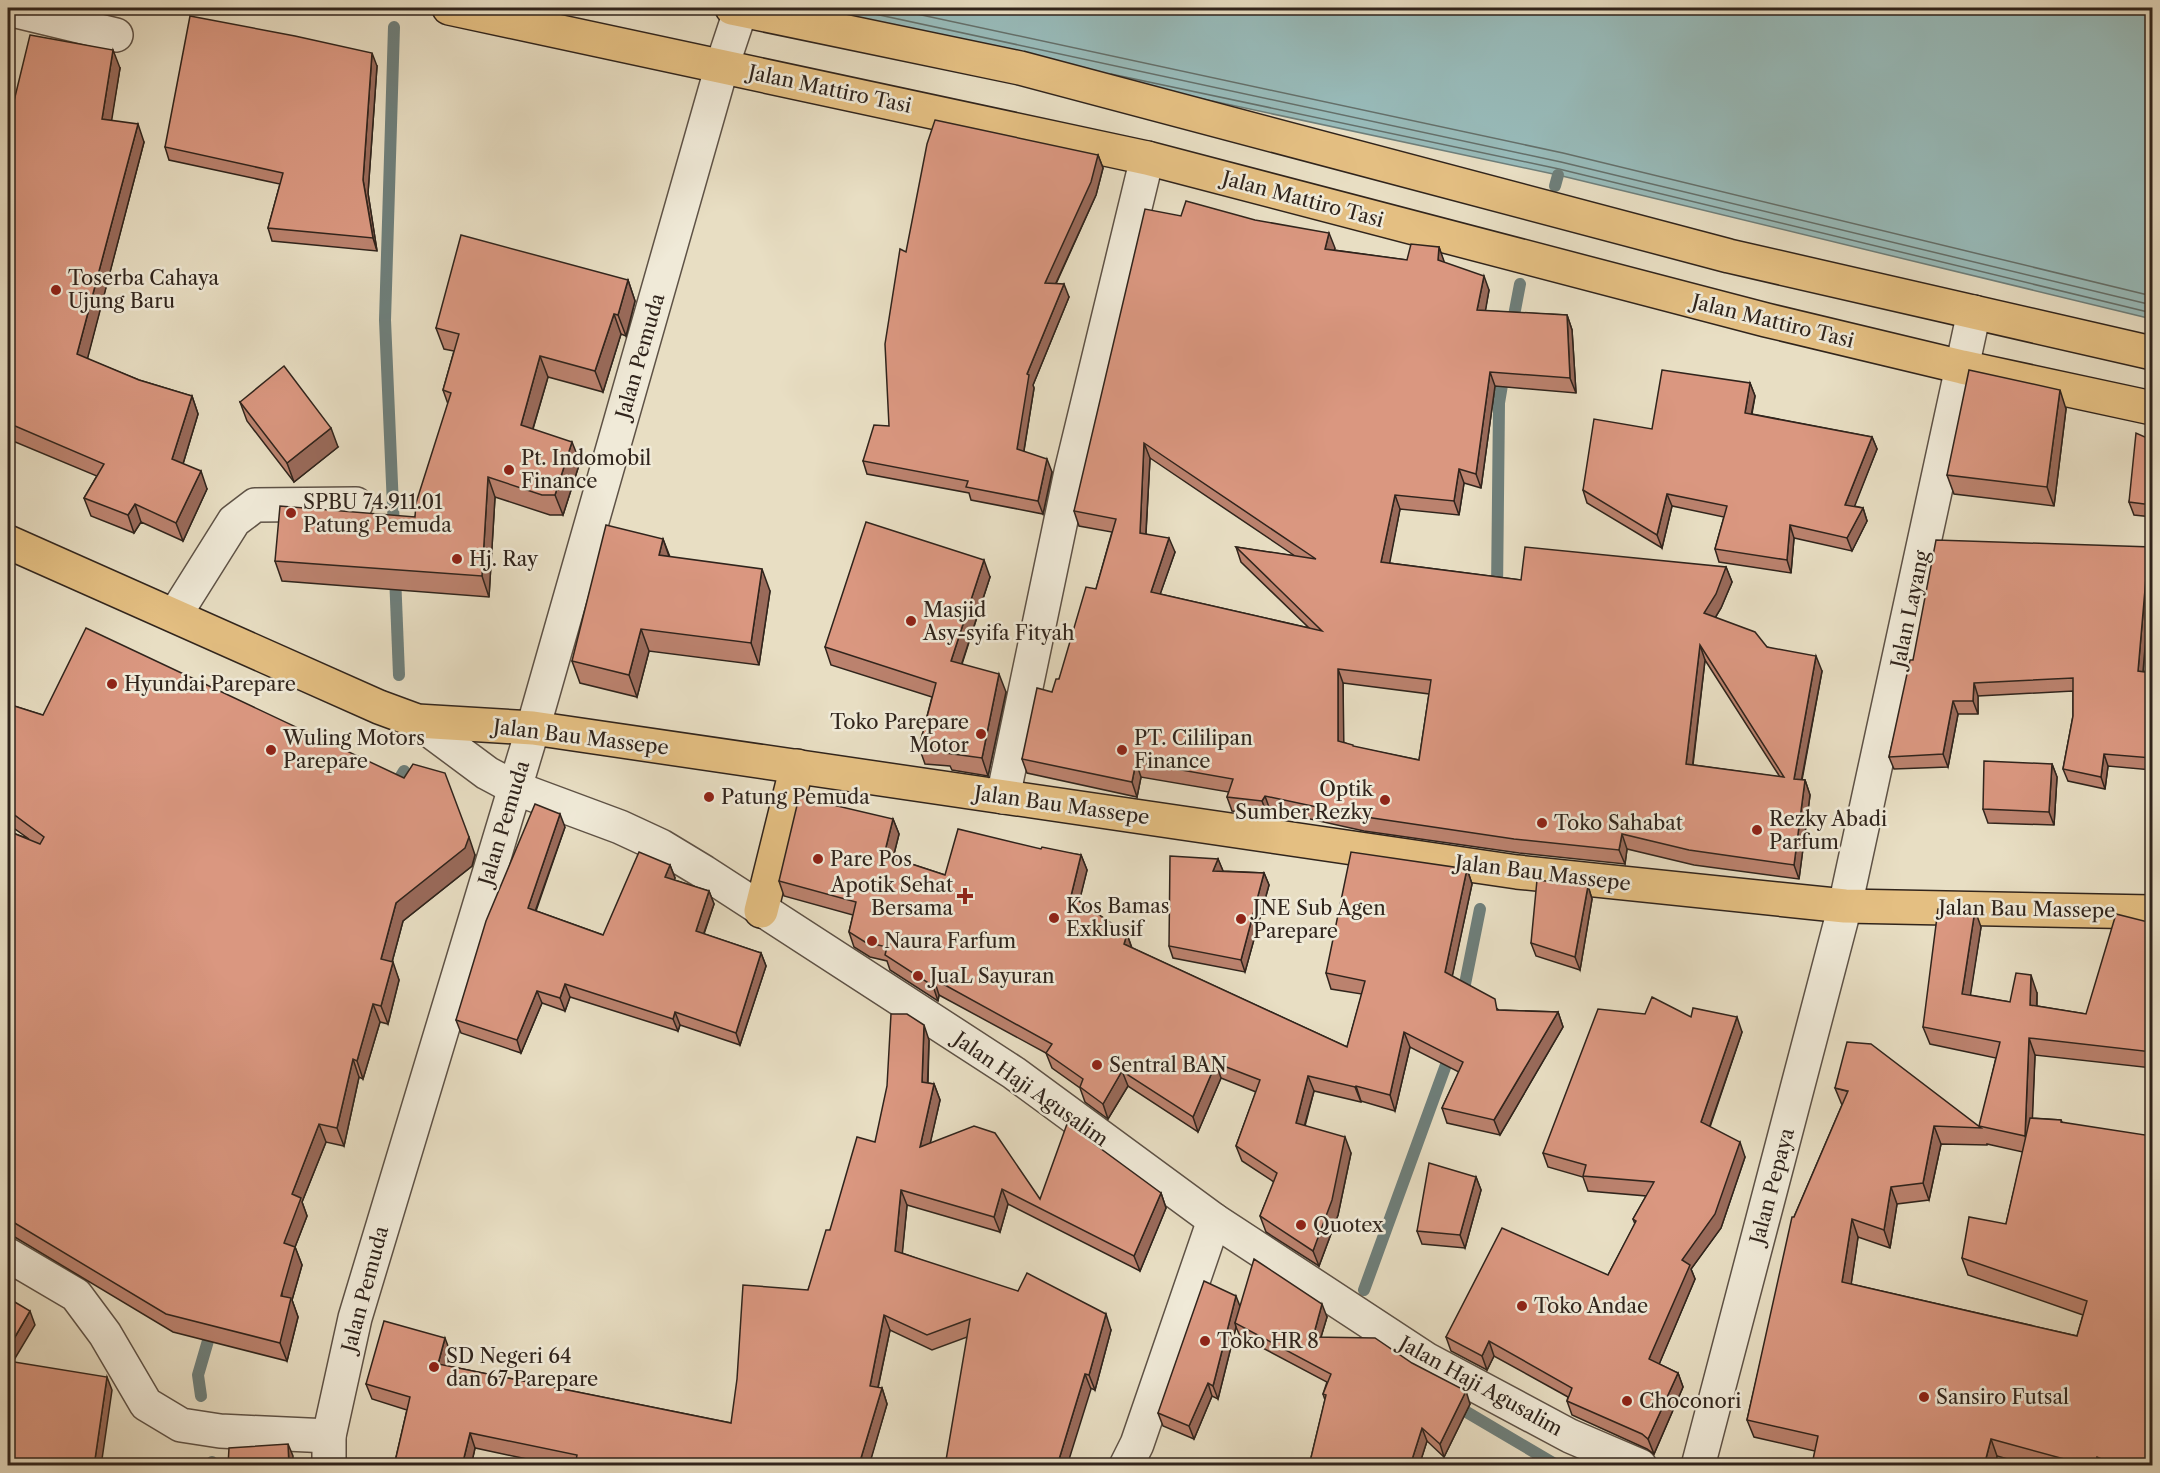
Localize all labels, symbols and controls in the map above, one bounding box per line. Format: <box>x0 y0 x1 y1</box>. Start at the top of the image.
street label: Jalan Mattiro Tasi <box>743 59 914 118</box>
street label: Jalan Mattiro Tasi <box>1217 165 1386 232</box>
place label: Toserba Cahaya Ujung Baru <box>68 266 219 313</box>
marker: Toserba Cahaya Ujung Baru <box>49 283 63 297</box>
street label: Jalan Mattiro Tasi <box>1687 289 1857 353</box>
street label: Jalan Pemuda <box>610 290 669 424</box>
place label: Pt. Indomobil Finance <box>521 446 651 493</box>
marker: Pt. Indomobil Finance <box>502 463 516 477</box>
place label: SPBU 74.911.01 Patung Pemuda <box>303 490 452 537</box>
marker: SPBU 74.911.01 Patung Pemuda <box>284 506 298 520</box>
place label: Hj. Ray <box>469 547 539 571</box>
street label: Jalan Layang <box>1885 548 1934 673</box>
marker: Hj. Ray <box>450 552 464 566</box>
place label: Masjid Asy-syifa Fityah <box>922 598 1075 645</box>
marker: Masjid Asy-syifa Fityah <box>904 614 918 628</box>
place label: Hyundai Parepare <box>124 672 296 696</box>
marker: Hyundai Parepare <box>105 677 119 691</box>
place label: Toko Parepare Motor <box>830 710 970 757</box>
street label: Jalan Bau Massepe <box>489 714 670 760</box>
place label: Wuling Motors Parepare <box>282 726 425 773</box>
place label: PT. Cililipan Finance <box>1134 726 1253 773</box>
marker: Toko Parepare Motor <box>974 727 988 741</box>
marker: Wuling Motors Parepare <box>264 743 278 757</box>
marker: PT. Cililipan Finance <box>1115 743 1129 757</box>
street label: Jalan Pemuda <box>473 757 535 891</box>
place label: Optik Sumber Rezky <box>1235 777 1374 824</box>
street label: Jalan Bau Massepe <box>970 780 1151 829</box>
place label: Patung Pemuda <box>721 785 870 809</box>
marker: Patung Pemuda <box>702 790 716 804</box>
marker: Optik Sumber Rezky <box>1378 793 1392 807</box>
place label: Rezky Abadi Parfum <box>1769 807 1887 854</box>
place label: Toko Sahabat <box>1554 811 1683 835</box>
marker: Toko Sahabat <box>1535 816 1549 830</box>
marker: Rezky Abadi Parfum <box>1750 823 1764 837</box>
place label: Pare Pos <box>830 847 912 871</box>
street label: Jalan Bau Massepe <box>1451 850 1632 896</box>
marker: Pare Pos <box>811 852 825 866</box>
place label: Apotik Sehat Bersama <box>830 873 953 920</box>
marker: Apotik Sehat Bersama <box>958 889 972 903</box>
place label: Kos Bamas Exklusif <box>1066 894 1170 941</box>
street label: Jalan Bau Massepe <box>1935 895 2116 923</box>
place label: JNE Sub Agen Parepare <box>1250 896 1386 943</box>
marker: Kos Bamas Exklusif <box>1047 911 1061 925</box>
marker: JNE Sub Agen Parepare <box>1234 912 1248 926</box>
place label: Naura Farfum <box>884 929 1017 953</box>
marker: Naura Farfum <box>865 934 879 948</box>
place label: JuaL Sayuran <box>927 964 1055 988</box>
marker: JuaL Sayuran <box>911 969 925 983</box>
street label: Jalan Haji Agusalim <box>947 1025 1113 1152</box>
place label: Sentral BAN <box>1109 1053 1227 1077</box>
marker: Sentral BAN <box>1090 1058 1104 1072</box>
street label: Jalan Pepaya <box>1744 1125 1799 1250</box>
place label: Quotex <box>1313 1213 1384 1237</box>
marker: Quotex <box>1294 1218 1308 1232</box>
street label: Jalan Pemuda <box>336 1223 393 1357</box>
place label: Toko Andae <box>1534 1294 1648 1318</box>
marker: Toko Andae <box>1515 1299 1529 1313</box>
place label: Toko HR 8 <box>1217 1329 1319 1353</box>
street label: Jalan Haji Agusalim <box>1393 1330 1567 1441</box>
marker: Toko HR 8 <box>1198 1334 1212 1348</box>
place label: SD Negeri 64 dan 67 Parepare <box>446 1344 598 1391</box>
marker: SD Negeri 64 dan 67 Parepare <box>427 1360 441 1374</box>
place label: Sansiro Futsal <box>1936 1385 2069 1409</box>
place label: Choconori <box>1639 1389 1741 1413</box>
marker: Sansiro Futsal <box>1917 1390 1931 1404</box>
marker: Choconori <box>1620 1394 1634 1408</box>

